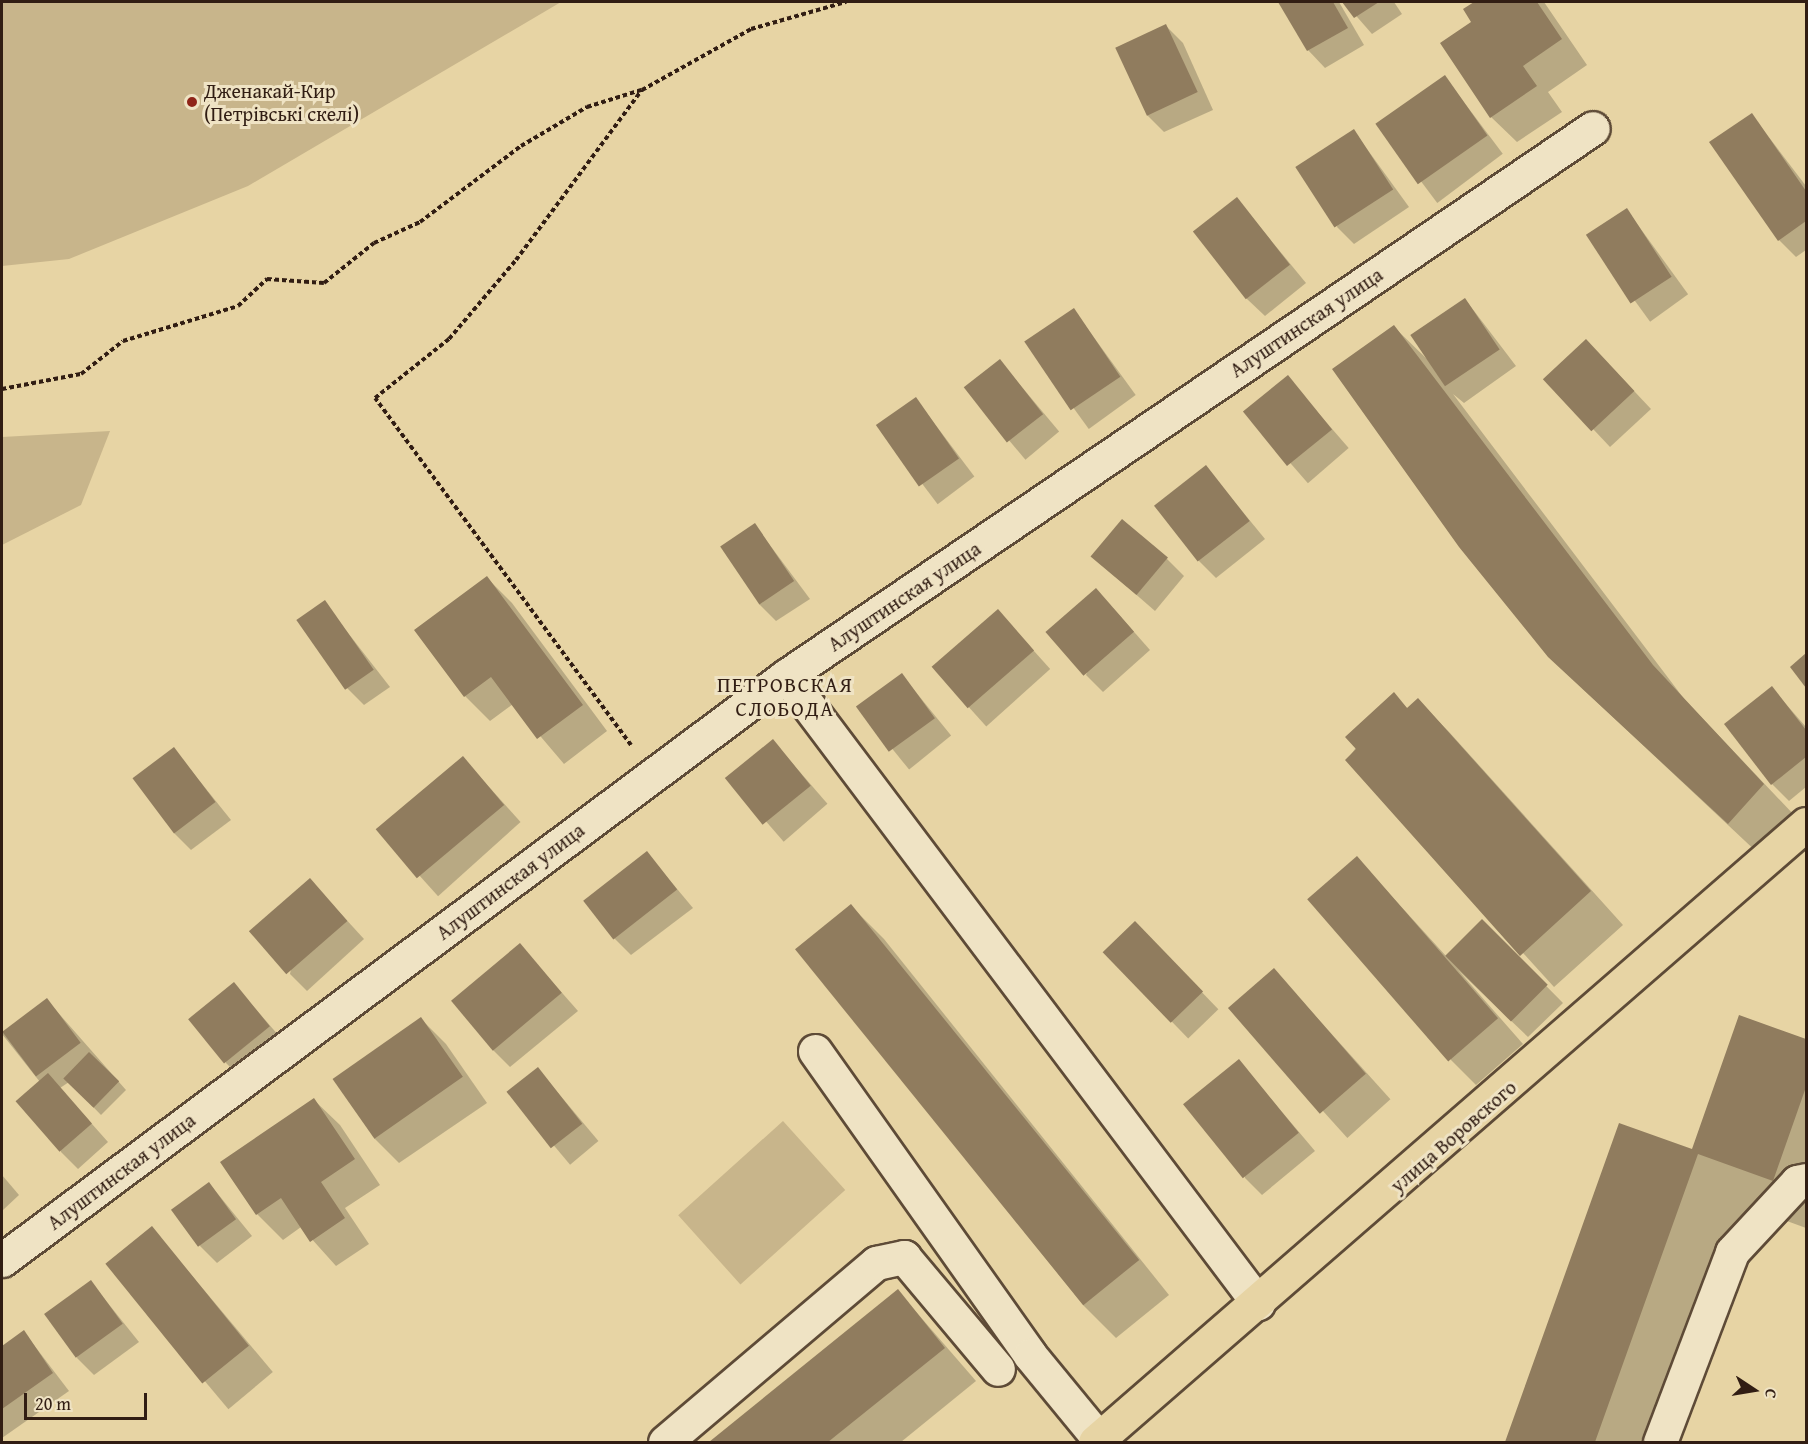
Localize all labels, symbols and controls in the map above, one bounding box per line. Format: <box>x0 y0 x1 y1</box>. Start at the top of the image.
place label: Дженакай-Кир (Петрівські скелі) <box>204 78 359 125</box>
marker: Дженакай-Кир (Петрівські скелі) <box>185 95 199 109</box>
street label: Алуштинская улица <box>1225 262 1387 382</box>
street label: Алуштинская улица <box>823 536 985 656</box>
district label: ПЕТРОВСКАЯ СЛОБОДА <box>717 672 853 722</box>
street label: Алуштинская улица <box>431 818 589 944</box>
street label: улица Воровского <box>1385 1075 1521 1197</box>
street label: Алуштинская улица <box>42 1108 200 1234</box>
north arrow <box>1724 1360 1784 1420</box>
scale bar <box>27 1381 150 1419</box>
text: С <box>1759 1387 1784 1401</box>
text: 20 m <box>35 1390 71 1417</box>

